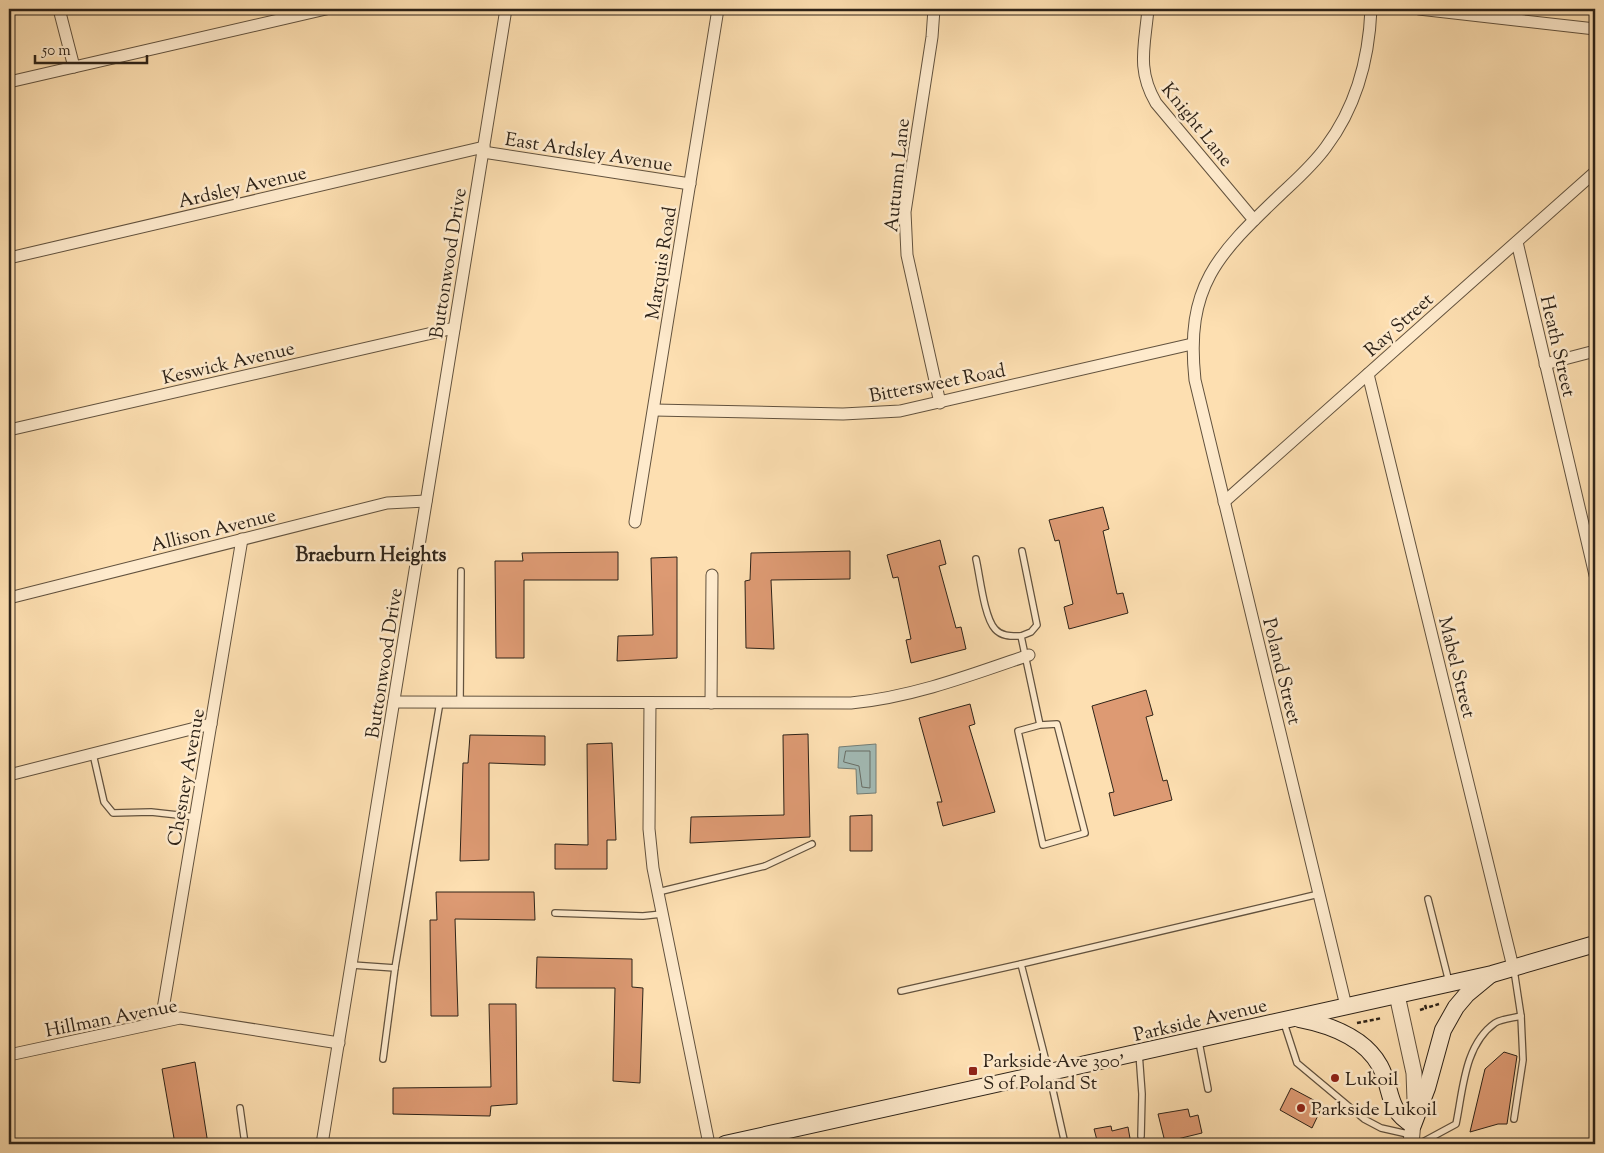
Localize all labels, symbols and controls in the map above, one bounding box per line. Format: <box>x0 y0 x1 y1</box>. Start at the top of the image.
scale bar <box>35 32 148 64</box>
text: 50 m <box>41 41 71 62</box>
street label: Knight Lane <box>1154 78 1238 173</box>
street label: Autumn Lane <box>879 117 918 234</box>
street label: East Ardsley Avenue <box>503 127 674 180</box>
street label: Ardsley Avenue <box>176 161 310 216</box>
street label: Buttonwood Drive <box>424 186 475 341</box>
street label: Marquis Road <box>640 205 685 322</box>
street label: Ray Street <box>1359 287 1441 364</box>
street label: Heath Street <box>1532 293 1581 400</box>
street label: Keswick Avenue <box>160 336 298 393</box>
street label: Bittersweet Road <box>867 358 1008 411</box>
street label: Allison Avenue <box>148 503 279 560</box>
district label: Braeburn Heights <box>296 542 447 571</box>
street label: Buttonwood Drive <box>360 586 411 741</box>
street label: Mabel Street <box>1430 614 1481 722</box>
street label: Poland Street <box>1254 615 1307 728</box>
street label: Chesney Avenue <box>162 706 213 848</box>
street label: Hillman Avenue <box>43 993 180 1046</box>
street label: Parkside Avenue <box>1131 993 1270 1050</box>
place label: Parkside Ave 300' S of Poland St <box>983 1049 1124 1098</box>
marker: Parkside Ave 300' S of Poland St <box>967 1065 979 1077</box>
place label: Lukoil <box>1345 1067 1399 1094</box>
marker: Lukoil <box>1329 1072 1341 1084</box>
place label: Parkside Lukoil <box>1311 1097 1437 1124</box>
marker: Parkside Lukoil <box>1295 1102 1307 1114</box>

